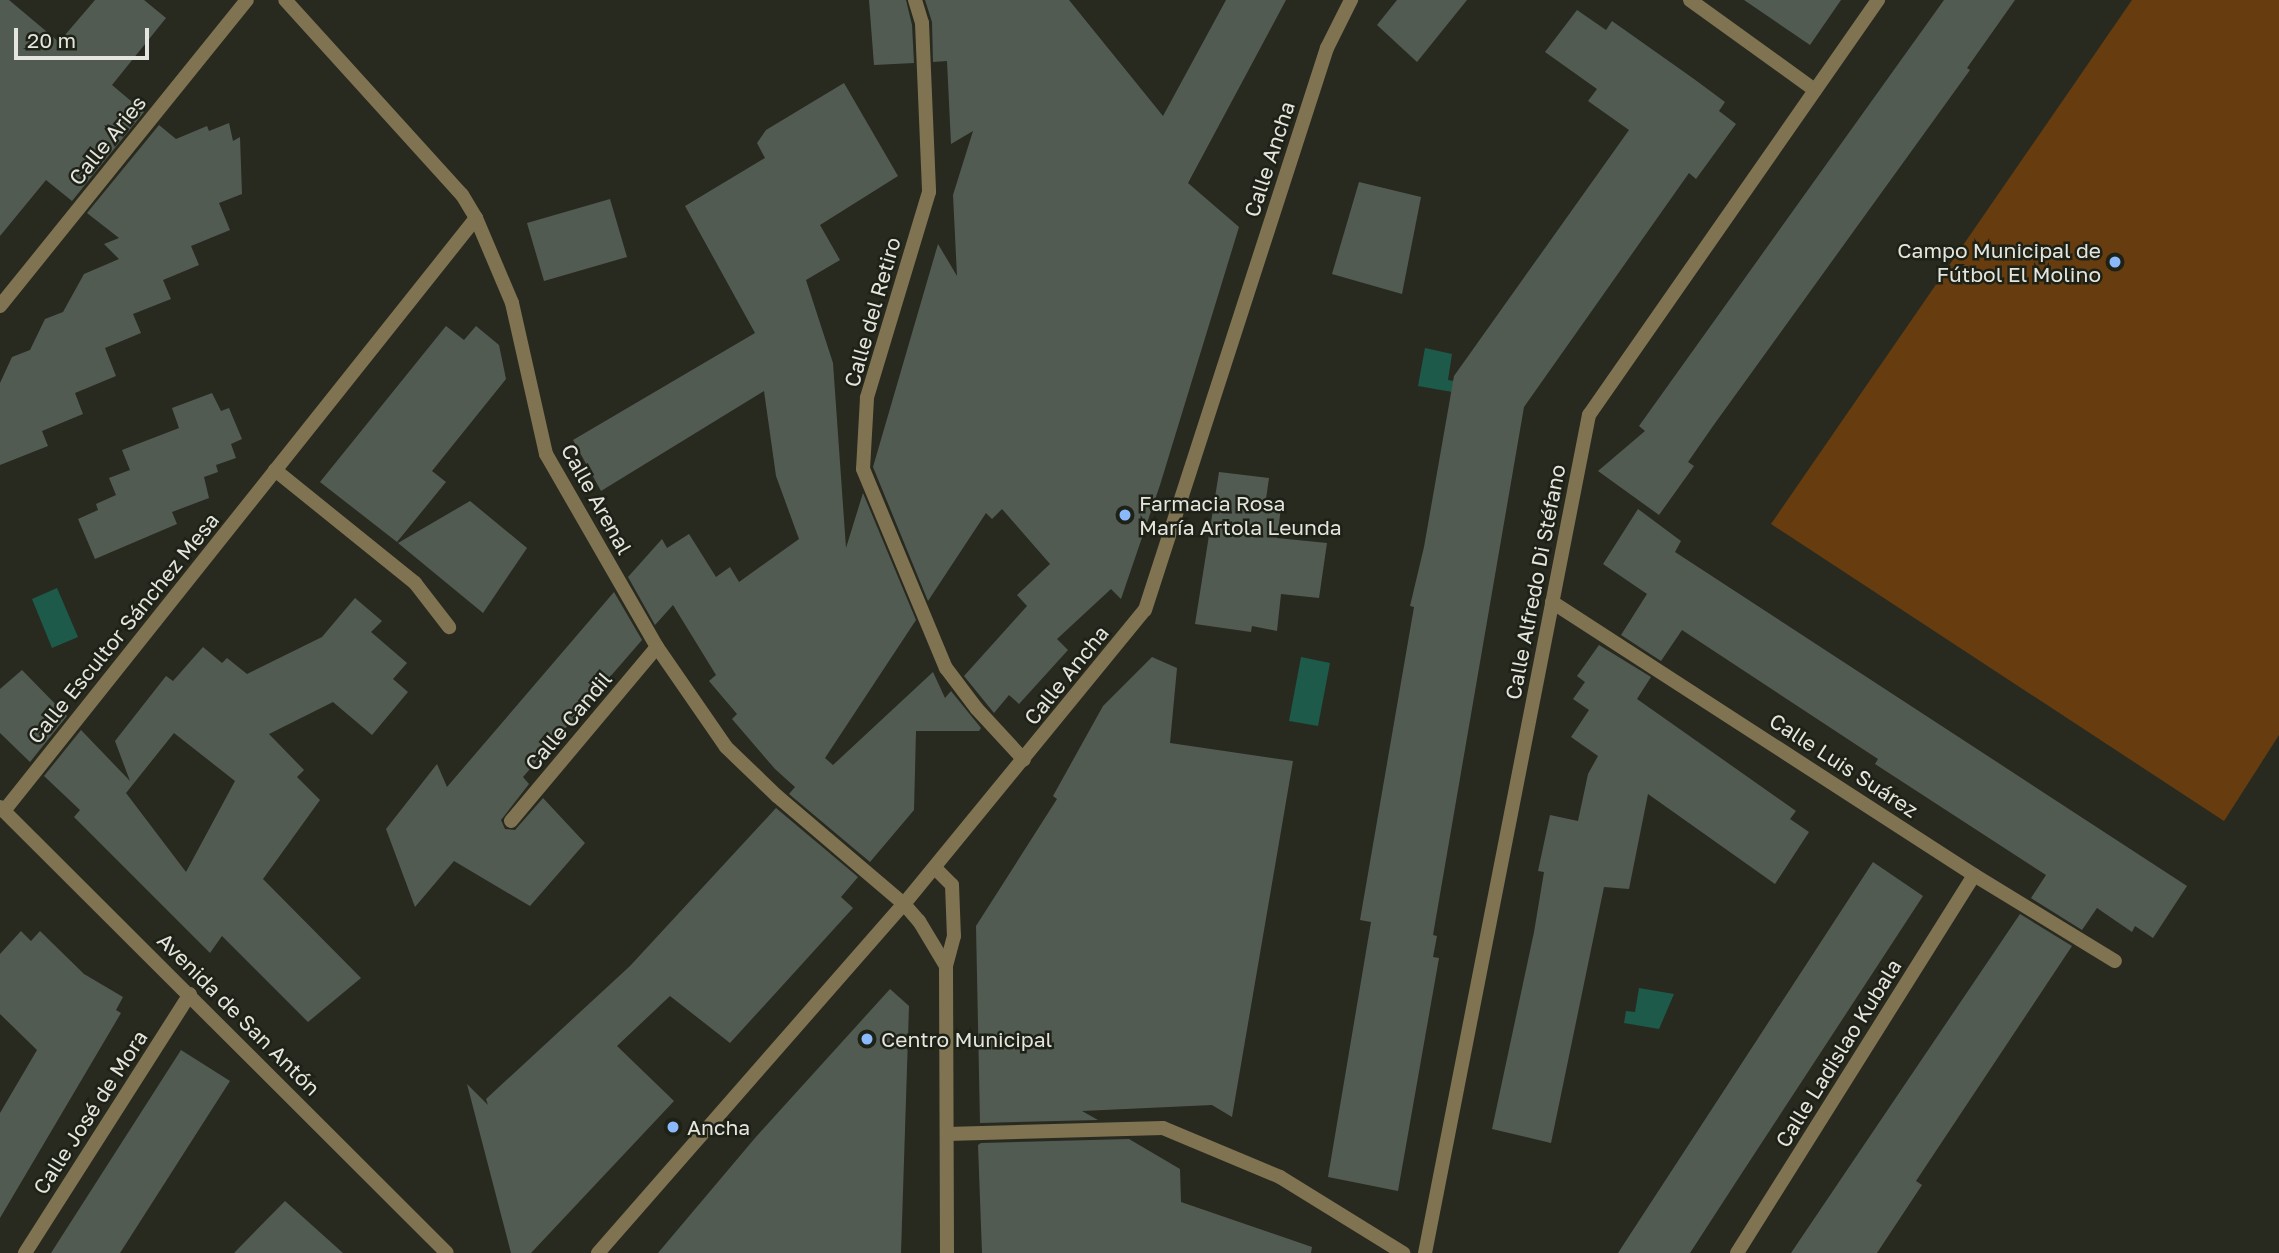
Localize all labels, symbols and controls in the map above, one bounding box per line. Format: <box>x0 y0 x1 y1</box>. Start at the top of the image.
scale bar <box>18 14 152 58</box>
text: 20 m <box>27 27 76 53</box>
street label: Calle Aries <box>63 90 151 190</box>
street label: Calle Ancha <box>1238 98 1300 220</box>
street label: Calle del Retiro <box>839 234 905 390</box>
place label: Campo Municipal de Fútbol El Molino <box>1897 237 2101 287</box>
marker: Campo Municipal de Fútbol El Molino <box>2107 254 2123 270</box>
street label: Calle Arenal <box>556 439 638 559</box>
street label: Calle Alfredo Di Stéfano <box>1500 462 1570 702</box>
place label: Farmacia Rosa María Artola Leunda <box>1139 490 1342 540</box>
marker: Farmacia Rosa María Artola Leunda <box>1117 507 1133 523</box>
street label: Calle Escultor Sánchez Mesa <box>22 508 224 748</box>
street label: Calle Ancha <box>1018 620 1114 730</box>
street label: Calle Candil <box>519 667 617 775</box>
street label: Calle Luis Suárez <box>1765 708 1923 822</box>
street label: Avenida de San Antón <box>153 928 325 1100</box>
street label: Calle Ladislao Kubala <box>1770 954 1906 1152</box>
street label: Calle José de Mora <box>28 1025 152 1199</box>
place label: Centro Municipal <box>881 1026 1052 1052</box>
marker: Centro Municipal <box>859 1031 875 1047</box>
place label: Ancha <box>687 1114 750 1140</box>
marker: Ancha <box>665 1119 681 1135</box>

